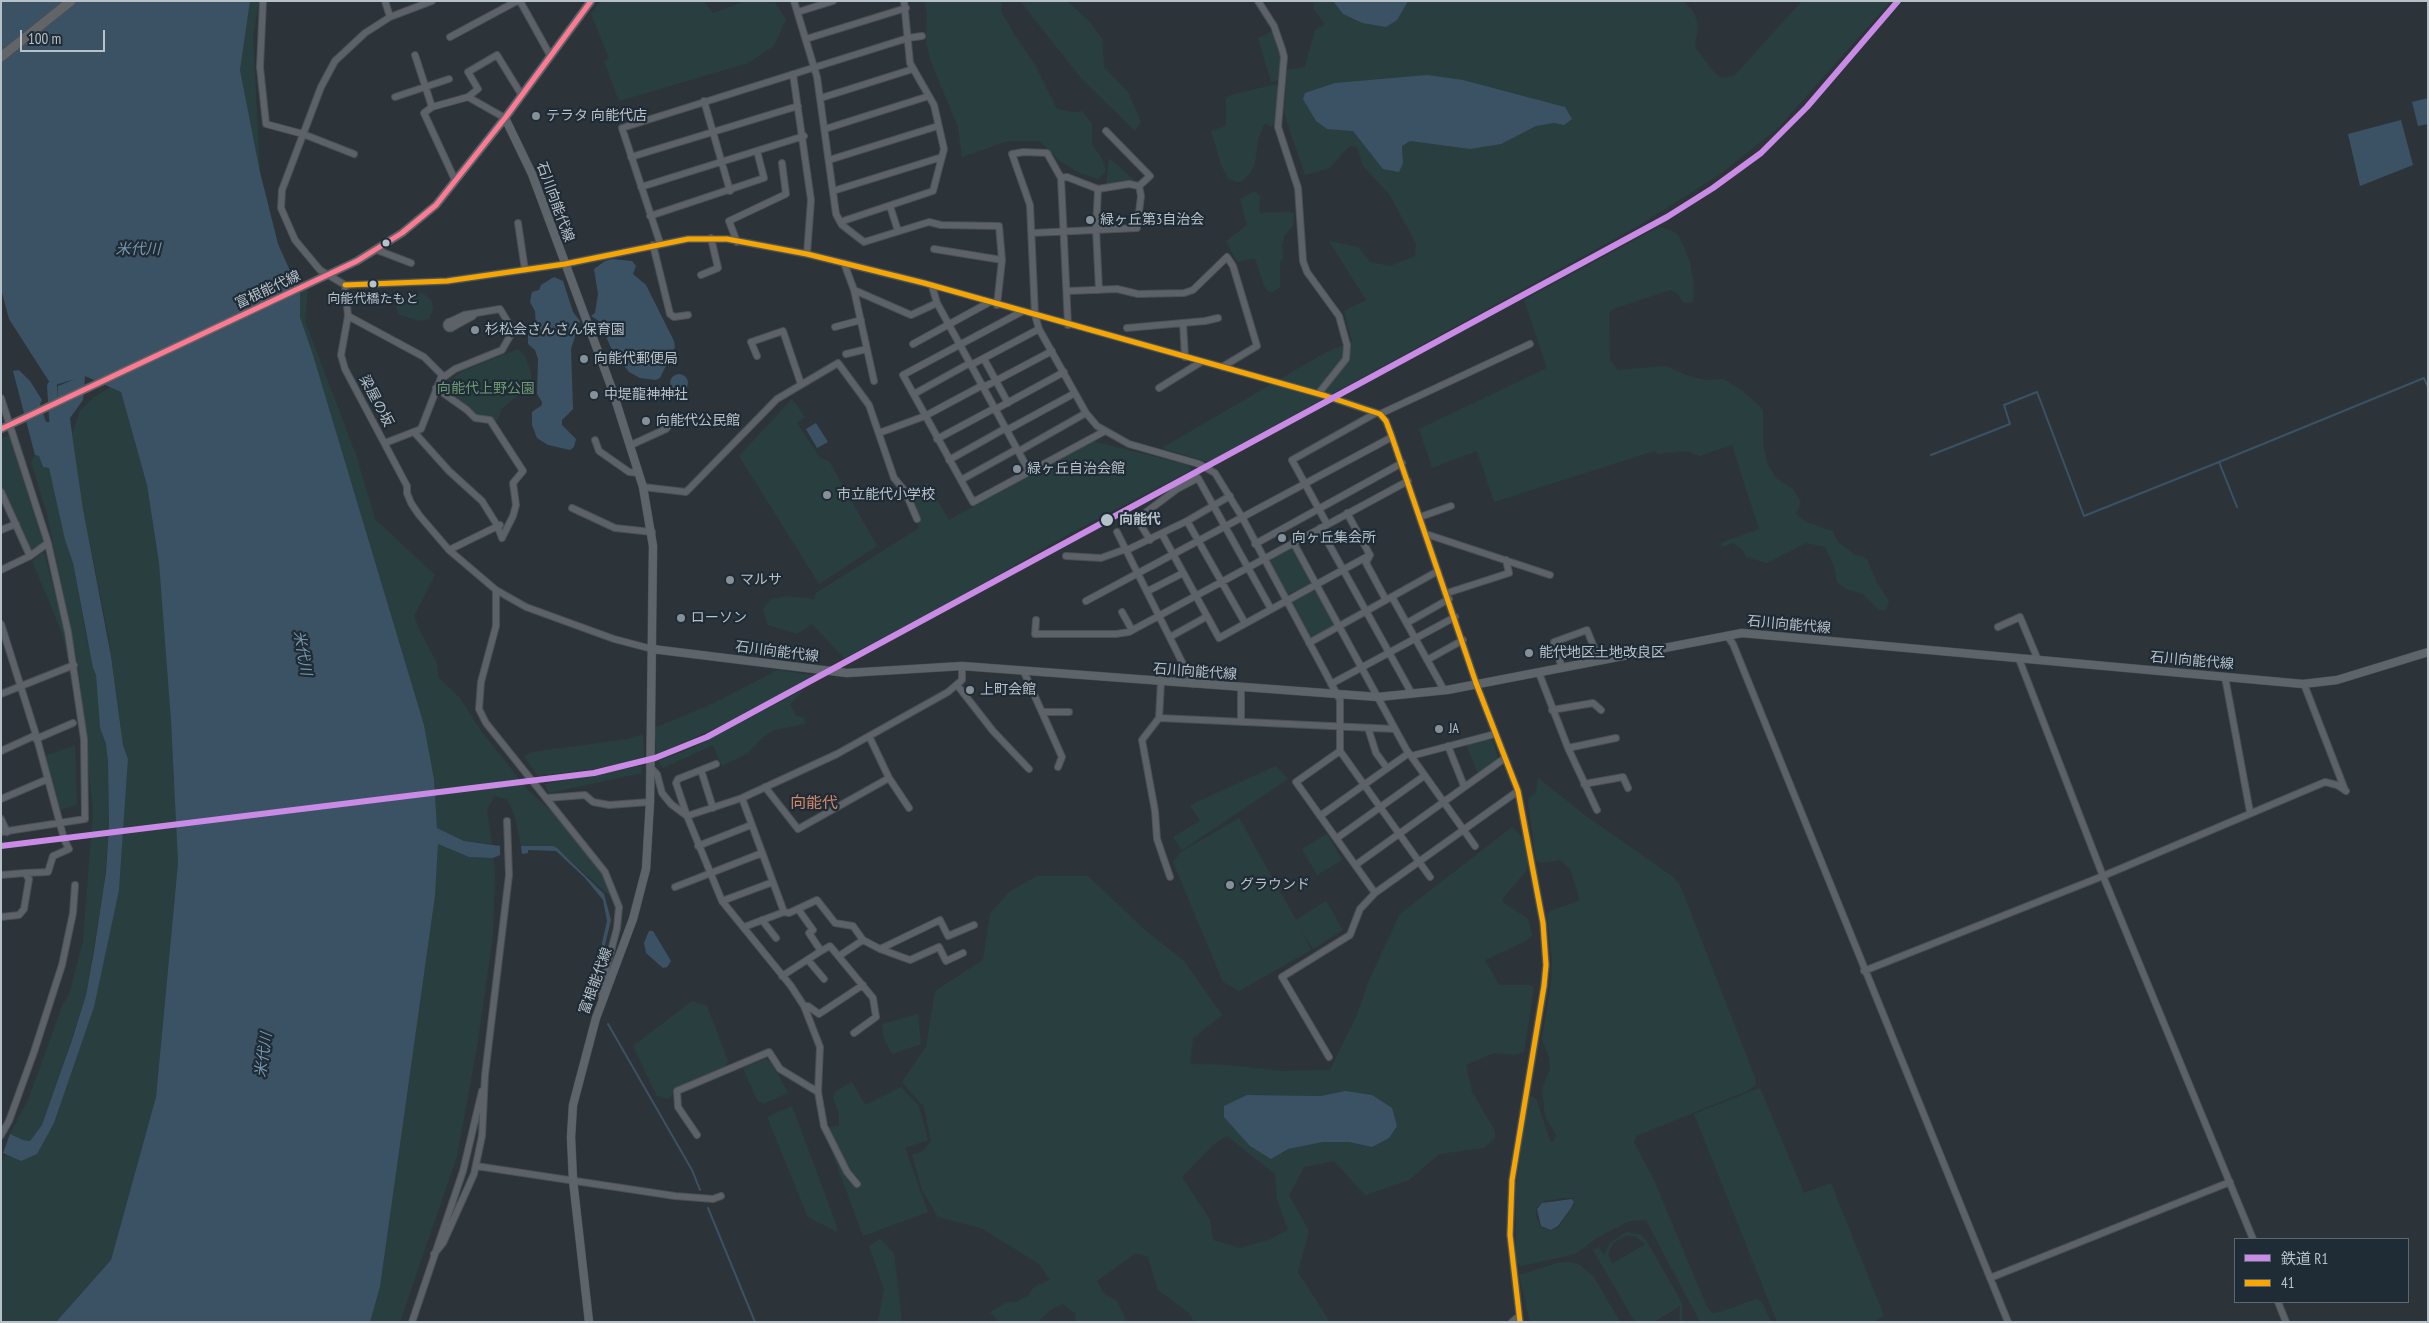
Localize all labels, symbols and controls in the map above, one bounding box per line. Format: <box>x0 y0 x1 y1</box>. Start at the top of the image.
scale bar <box>22 20 108 52</box>
text: 100 m <box>28 29 61 48</box>
place label: テラタ 向能代店 <box>546 108 647 124</box>
marker: テラタ 向能代店 <box>530 110 542 122</box>
street label: 石川向能代線 <box>533 160 577 244</box>
place label: 緑ヶ丘第3自治会 <box>1100 212 1204 228</box>
marker: 緑ヶ丘第3自治会 <box>1084 214 1096 226</box>
unlabelled marker <box>381 238 391 248</box>
water label: 米代川 <box>116 241 160 259</box>
street label: 富根能代線 <box>233 268 303 312</box>
marker: 向能代橋たもと <box>368 279 378 289</box>
place label: 向能代橋たもと <box>328 291 418 307</box>
place label: 杉松会さんさん保育園 <box>485 322 625 338</box>
marker: 杉松会さんさん保育園 <box>469 324 481 336</box>
place label: 向能代郵便局 <box>594 351 678 367</box>
marker: 向能代郵便局 <box>578 353 590 365</box>
street label: 梁屋の坂 <box>355 372 397 430</box>
park label: 向能代上野公園 <box>437 381 535 397</box>
place label: 中堤龍神神社 <box>604 387 688 403</box>
marker: 中堤龍神神社 <box>588 389 600 401</box>
place label: 向能代公民館 <box>656 413 740 429</box>
marker: 向能代公民館 <box>640 415 652 427</box>
place label: 緑ヶ丘自治会館 <box>1027 461 1125 477</box>
marker: 緑ヶ丘自治会館 <box>1011 463 1023 475</box>
place label: 市立能代小学校 <box>837 487 935 503</box>
marker: 市立能代小学校 <box>821 489 833 501</box>
marker: 向能代 <box>1099 512 1115 528</box>
place label: 向能代 <box>1119 512 1161 528</box>
place label: 向ヶ丘集会所 <box>1292 530 1376 546</box>
marker: 向ヶ丘集会所 <box>1276 532 1288 544</box>
place label: マルサ <box>740 572 782 588</box>
marker: マルサ <box>724 574 736 586</box>
place label: ローソン <box>691 610 747 626</box>
marker: ローソン <box>675 612 687 624</box>
street label: 石川向能代線 <box>1746 613 1832 637</box>
water label: 米代川 <box>289 629 315 677</box>
street label: 石川向能代線 <box>734 639 820 665</box>
place label: 能代地区土地改良区 <box>1539 645 1665 661</box>
marker: 能代地区土地改良区 <box>1523 647 1535 659</box>
street label: 石川向能代線 <box>2149 649 2235 673</box>
street label: 石川向能代線 <box>1153 661 1237 683</box>
place label: 上町会館 <box>980 682 1036 698</box>
marker: 上町会館 <box>964 684 976 696</box>
place label: JA <box>1449 721 1459 737</box>
marker: JA <box>1433 723 1445 735</box>
district label: 向能代 <box>790 793 838 813</box>
place label: グラウンド <box>1240 877 1310 893</box>
marker: グラウンド <box>1224 879 1236 891</box>
street label: 富根能代線 <box>576 945 616 1017</box>
water label: 米代川 <box>252 1031 276 1079</box>
legend <box>2234 1238 2409 1303</box>
text: 鉄道 R1 <box>2281 1249 2328 1268</box>
text: 41 <box>2281 1273 2295 1292</box>

